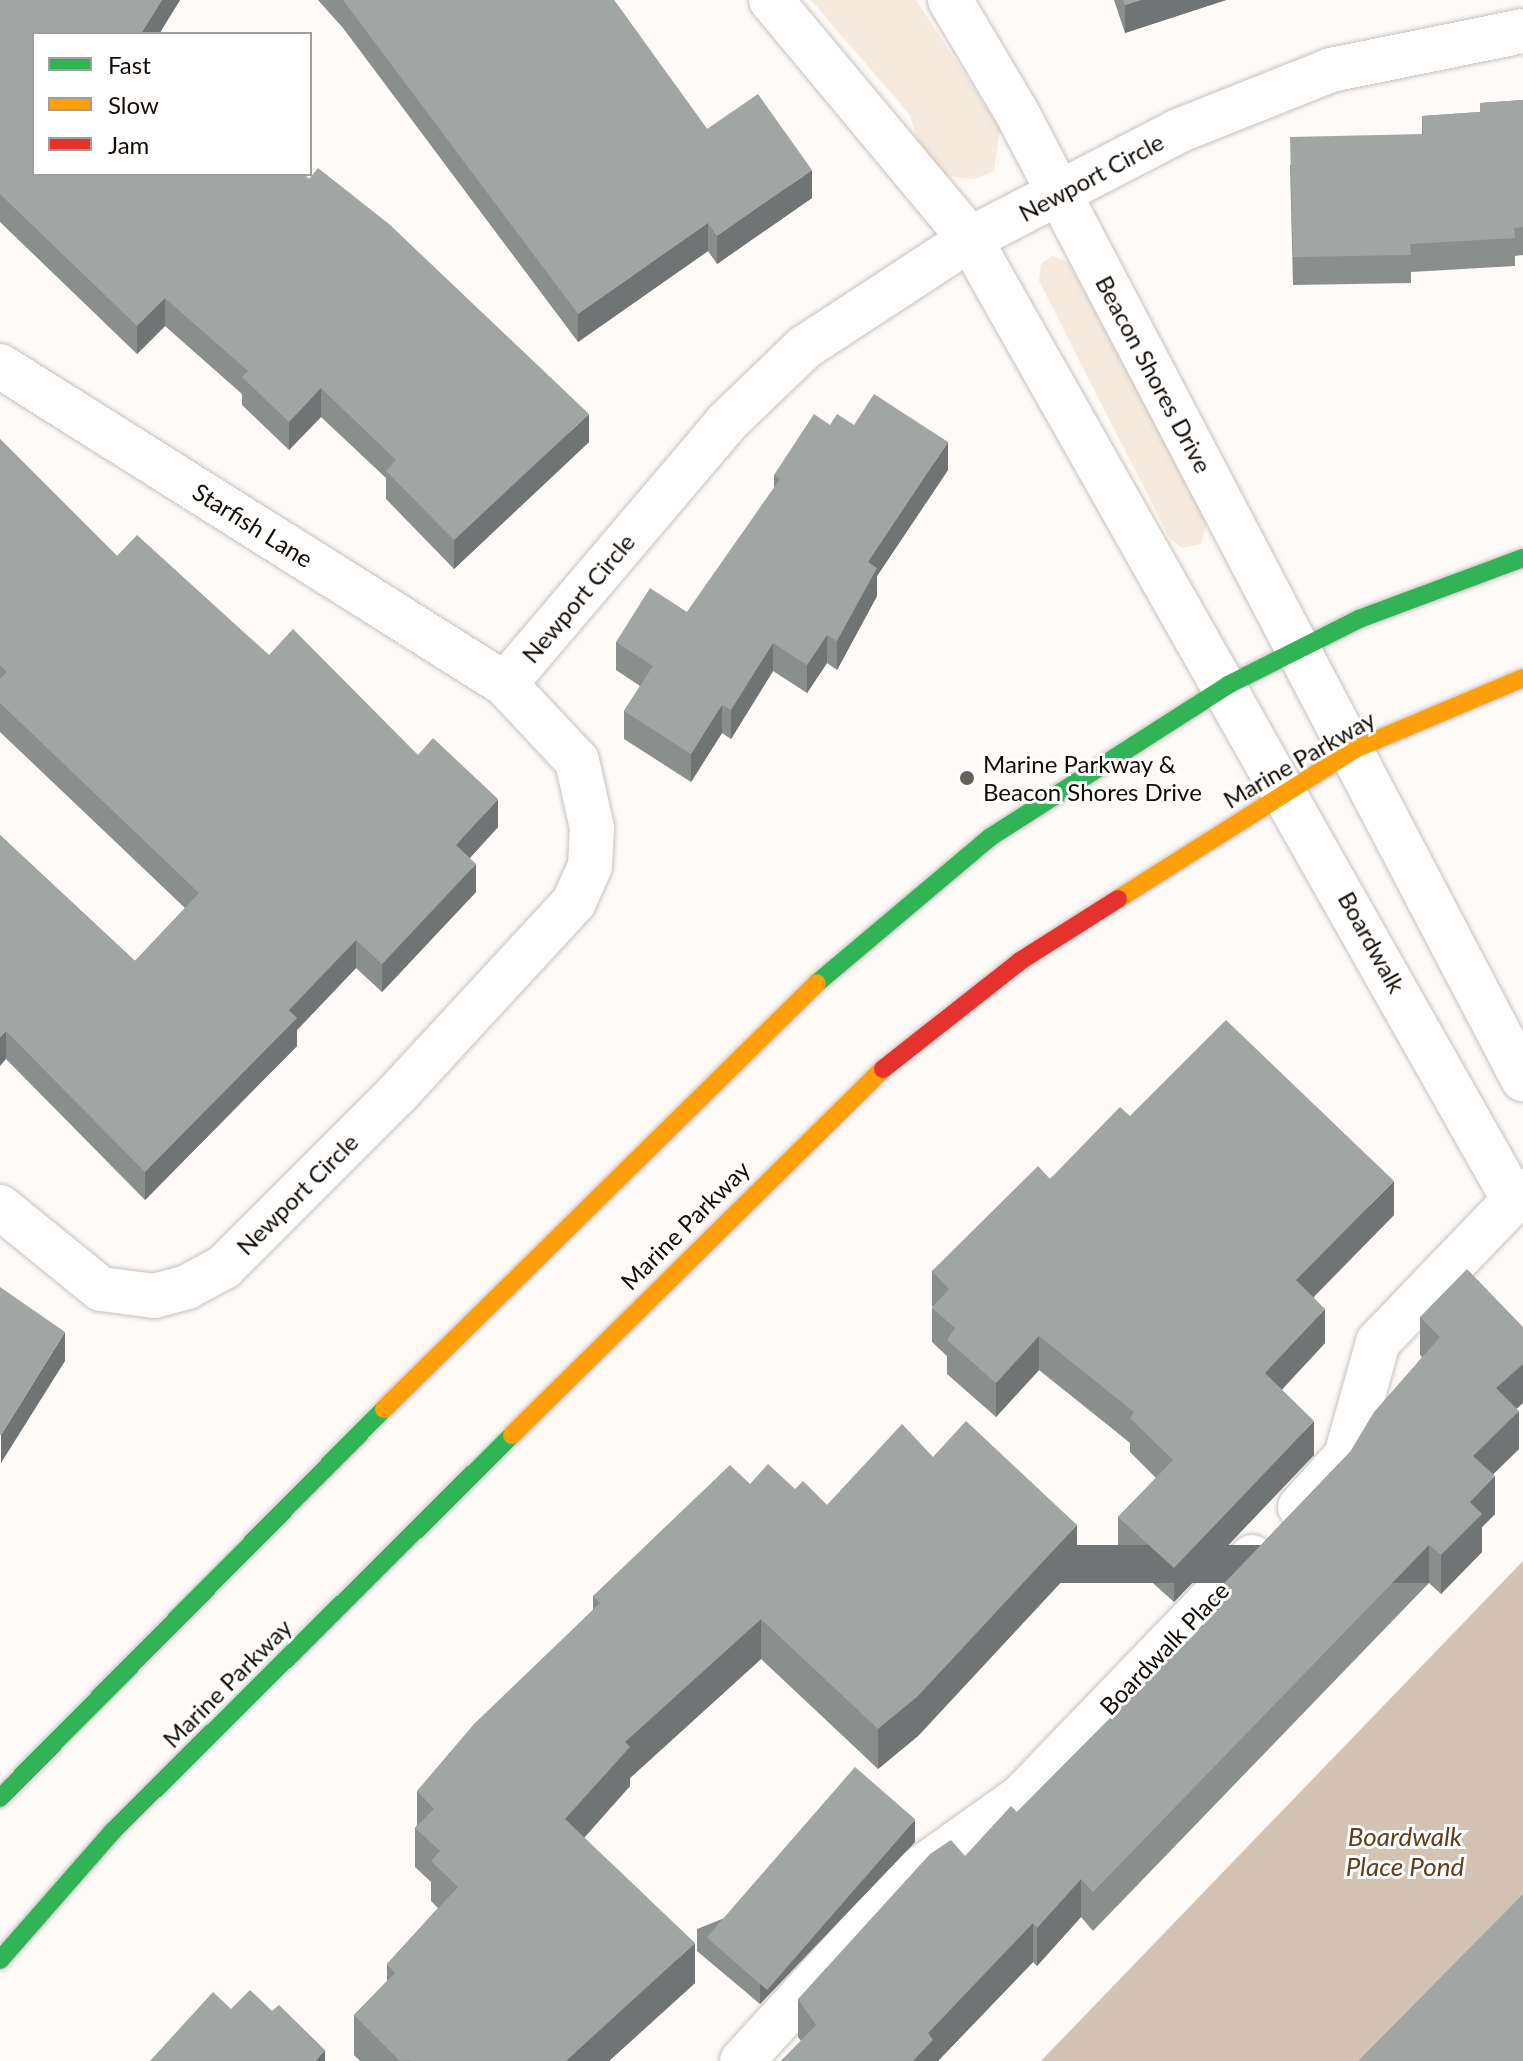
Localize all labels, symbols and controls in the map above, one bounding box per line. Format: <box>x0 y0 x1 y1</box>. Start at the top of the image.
legend <box>32 32 312 176</box>
text: Fast <box>108 50 151 79</box>
text: Slow <box>108 90 159 119</box>
street label: Newport Circle <box>1014 127 1168 227</box>
text: Jam <box>108 130 149 159</box>
street label: Beacon Shores Drive <box>1090 271 1218 477</box>
street label: Starfish Lane <box>188 477 318 573</box>
street label: Newport Circle <box>516 528 640 668</box>
street label: Marine Parkway <box>1218 704 1380 814</box>
place label: Marine Parkway & Beacon Shores Drive <box>983 750 1202 806</box>
marker: Marine Parkway & Beacon Shores Drive <box>958 769 976 787</box>
street label: Boardwalk <box>1332 886 1412 998</box>
street label: Newport Circle <box>230 1127 364 1261</box>
street label: Marine Parkway <box>615 1155 755 1295</box>
street label: Boardwalk Place <box>1094 1576 1234 1720</box>
street label: Marine Parkway <box>157 1613 297 1753</box>
water label: Boardwalk Place Pond <box>1346 1821 1464 1882</box>

